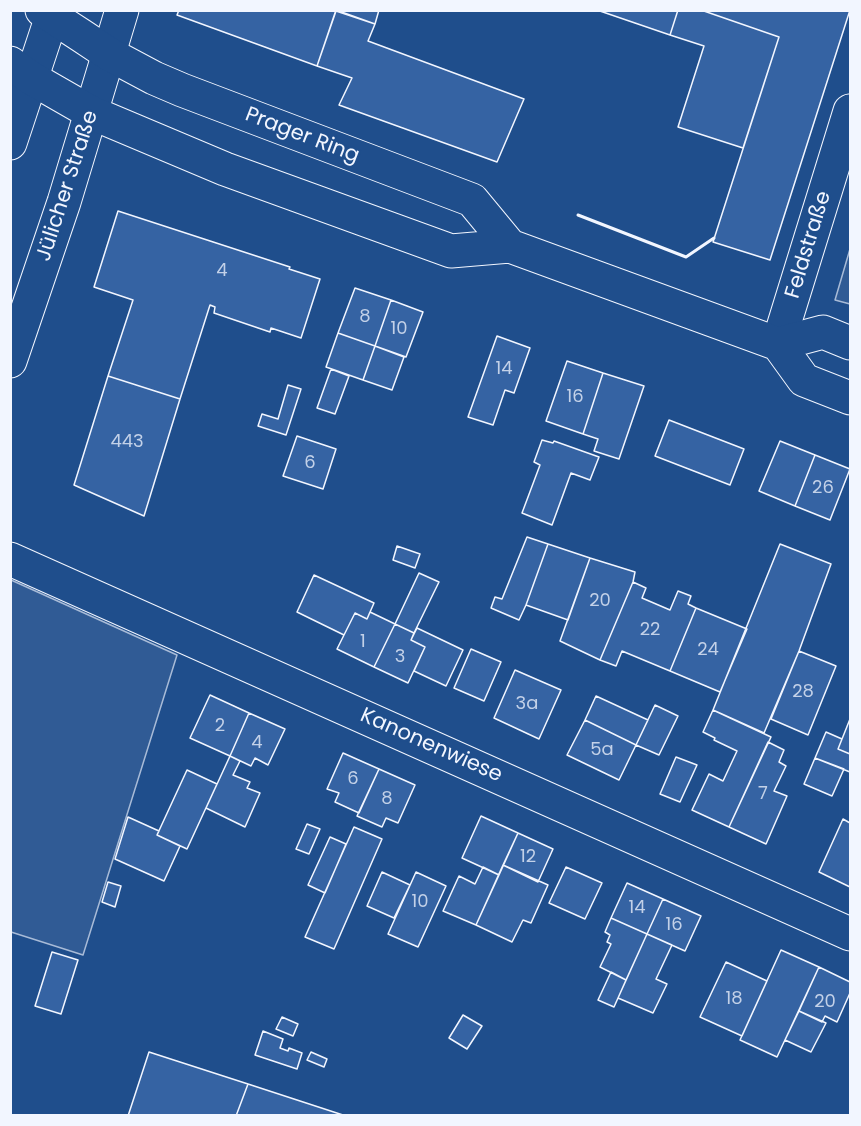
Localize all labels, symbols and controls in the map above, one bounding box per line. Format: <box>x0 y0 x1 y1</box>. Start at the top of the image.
street label: Prager Ring <box>241 103 363 169</box>
street label: Jülicher Straße <box>32 108 104 264</box>
street label: Feldstraße <box>781 188 837 302</box>
house number: 4 <box>216 260 228 282</box>
house number: 8 <box>359 306 371 328</box>
house number: 10 <box>390 318 408 340</box>
house number: 14 <box>495 358 513 380</box>
house number: 16 <box>566 386 584 408</box>
house number: 443 <box>110 431 144 453</box>
house number: 6 <box>304 452 316 474</box>
house number: 26 <box>812 477 834 499</box>
house number: 20 <box>589 590 611 612</box>
house number: 22 <box>640 619 660 641</box>
house number: 1 <box>360 631 366 653</box>
house number: 24 <box>697 639 719 661</box>
house number: 3 <box>395 646 405 668</box>
house number: 28 <box>792 681 814 703</box>
house number: 3a <box>516 693 538 715</box>
street label: Kanonenwiese <box>356 703 506 789</box>
house number: 2 <box>215 715 225 737</box>
house number: 4 <box>251 732 263 754</box>
house number: 5a <box>590 739 614 761</box>
house number: 6 <box>347 768 359 790</box>
house number: 7 <box>758 783 768 805</box>
house number: 8 <box>381 788 393 810</box>
house number: 12 <box>520 846 536 868</box>
house number: 10 <box>411 891 429 913</box>
house number: 14 <box>628 897 646 919</box>
house number: 16 <box>665 914 683 936</box>
house number: 18 <box>725 988 743 1010</box>
house number: 20 <box>814 991 836 1013</box>

